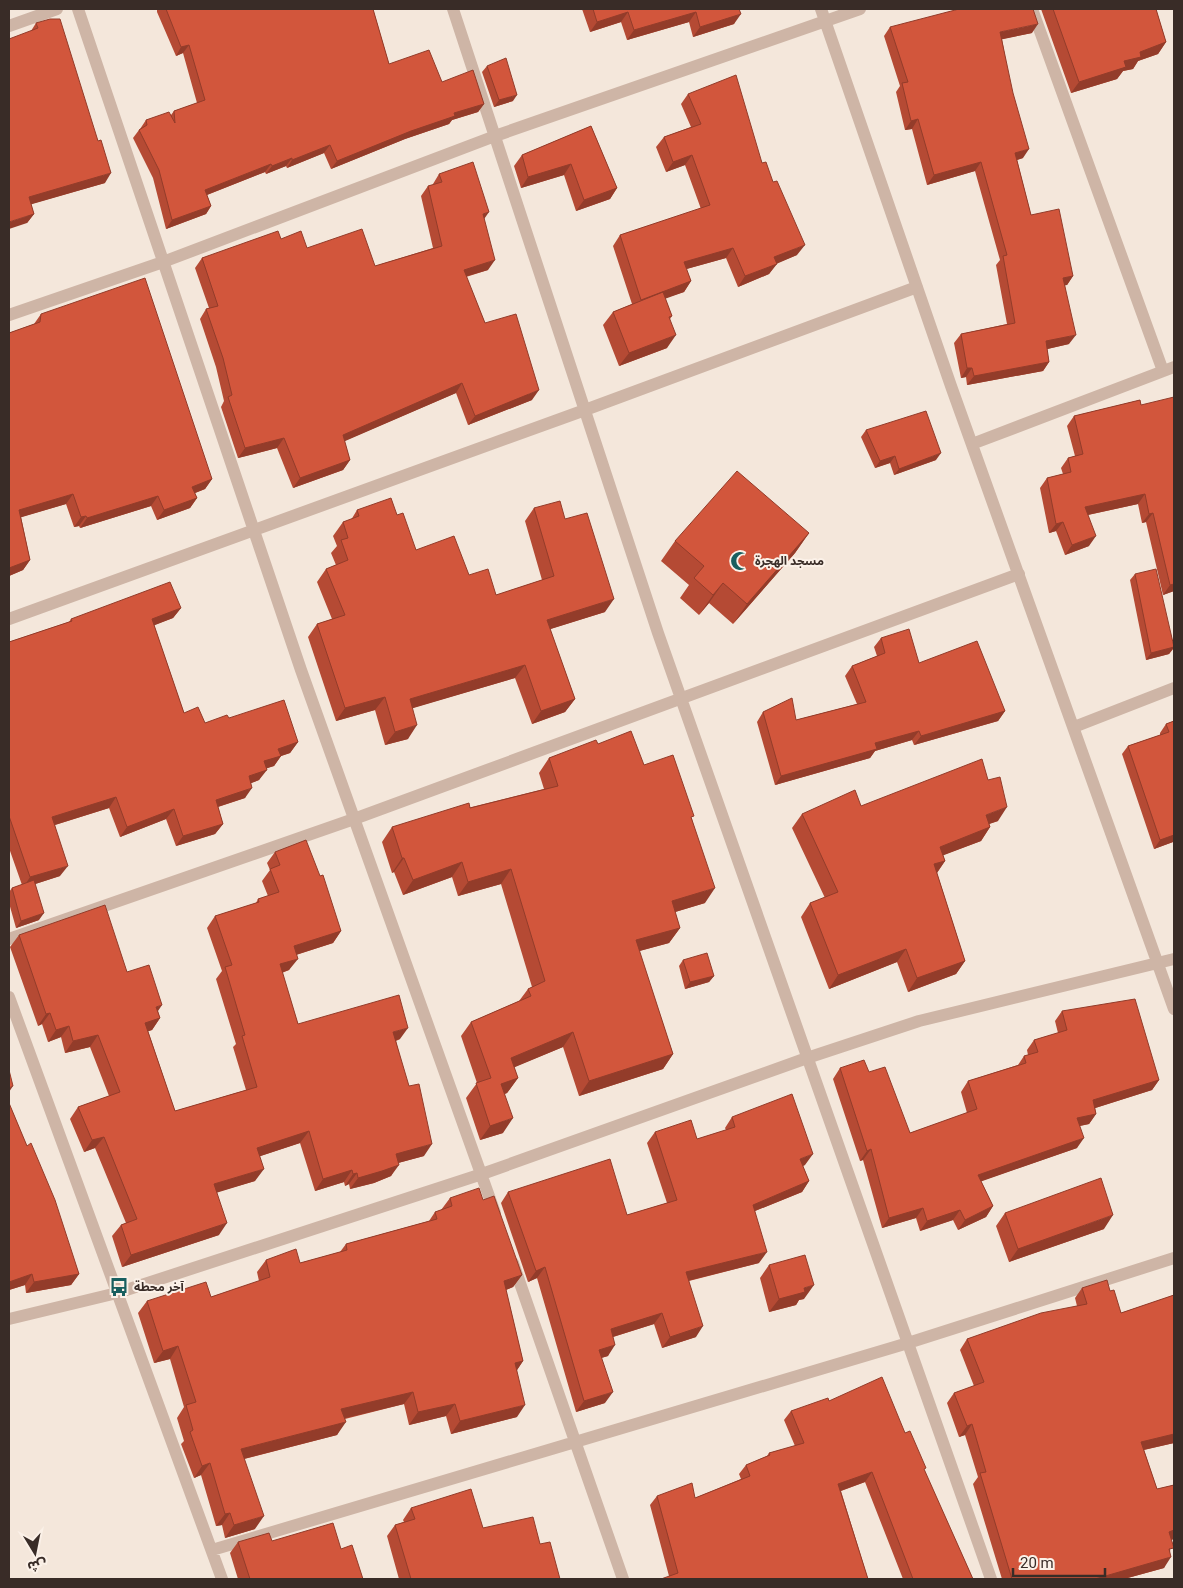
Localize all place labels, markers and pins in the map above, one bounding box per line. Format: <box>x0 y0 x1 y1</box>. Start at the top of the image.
mosque icon: مسجد الهجرة <box>729 550 751 572</box>
place label: مسجد الهجرة <box>755 554 824 568</box>
bus stop icon: آخر محطة <box>108 1276 130 1298</box>
place label: آخر محطة <box>134 1280 185 1294</box>

